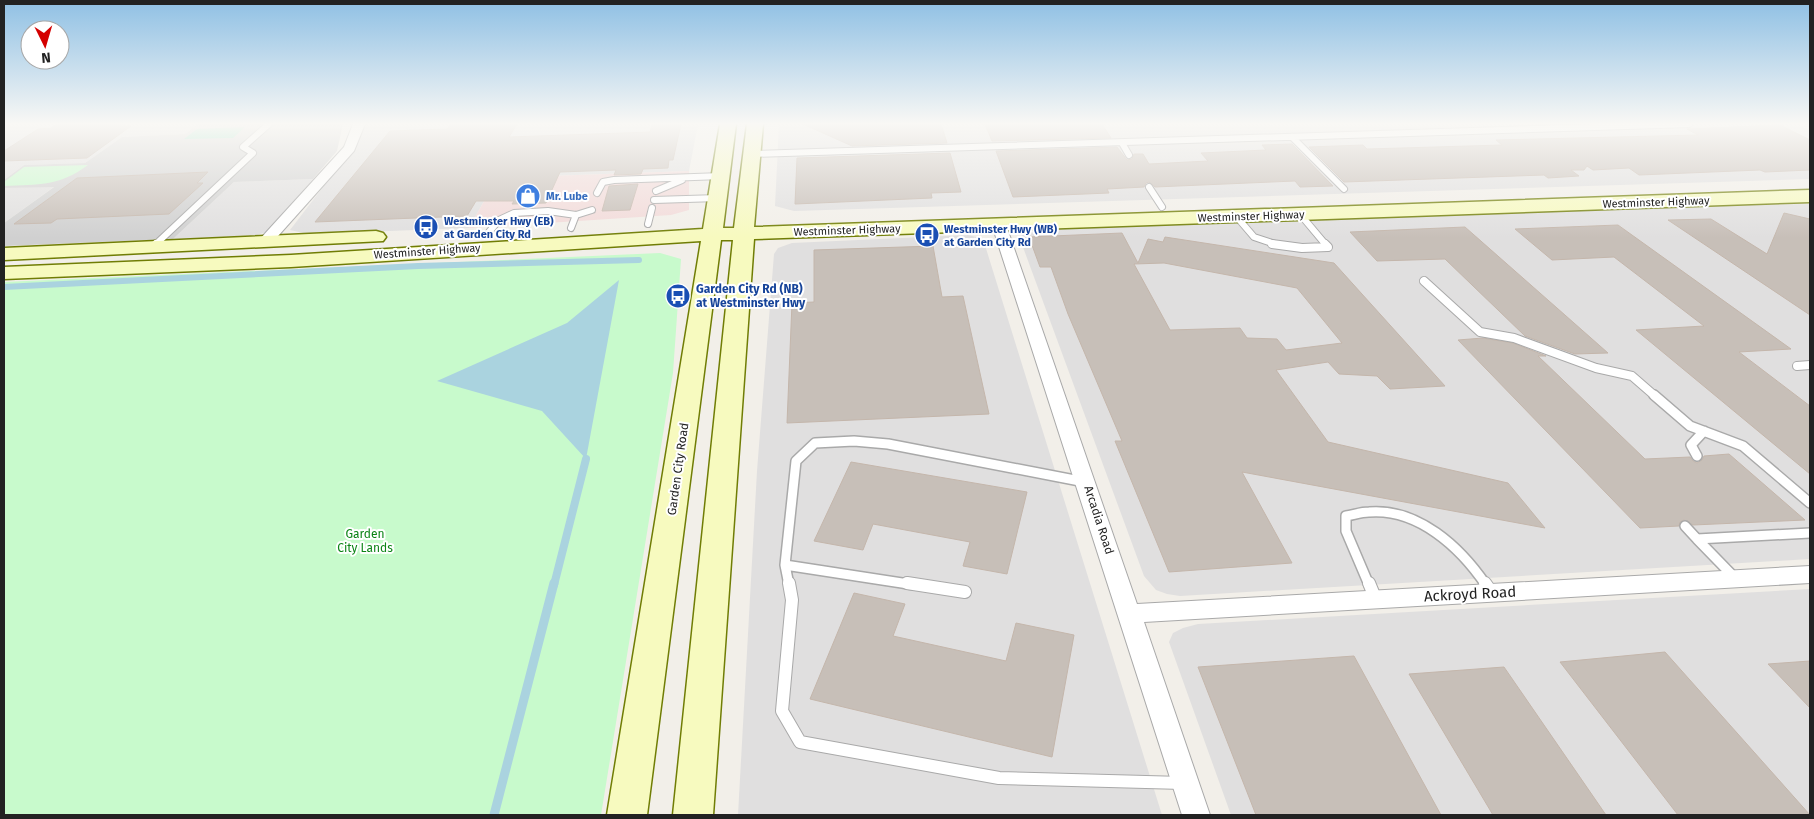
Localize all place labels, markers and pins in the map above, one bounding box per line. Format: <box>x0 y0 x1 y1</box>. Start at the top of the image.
shop icon: Mr. Lube <box>515 183 541 209</box>
place label: Mr. Lube <box>546 190 588 203</box>
bus stop icon: Westminster Hwy (EB) at Garden City Rd <box>413 214 439 240</box>
place label: Westminster Hwy (EB) at Garden City Rd <box>444 215 554 241</box>
bus stop icon: Westminster Hwy (WB) at Garden City Rd <box>914 222 940 248</box>
place label: Westminster Hwy (WB) at Garden City Rd <box>944 223 1058 249</box>
place label: Garden City Rd (NB) at Westminster Hwy <box>696 282 806 310</box>
bus stop icon: Garden City Rd (NB) at Westminster Hwy <box>665 283 691 309</box>

